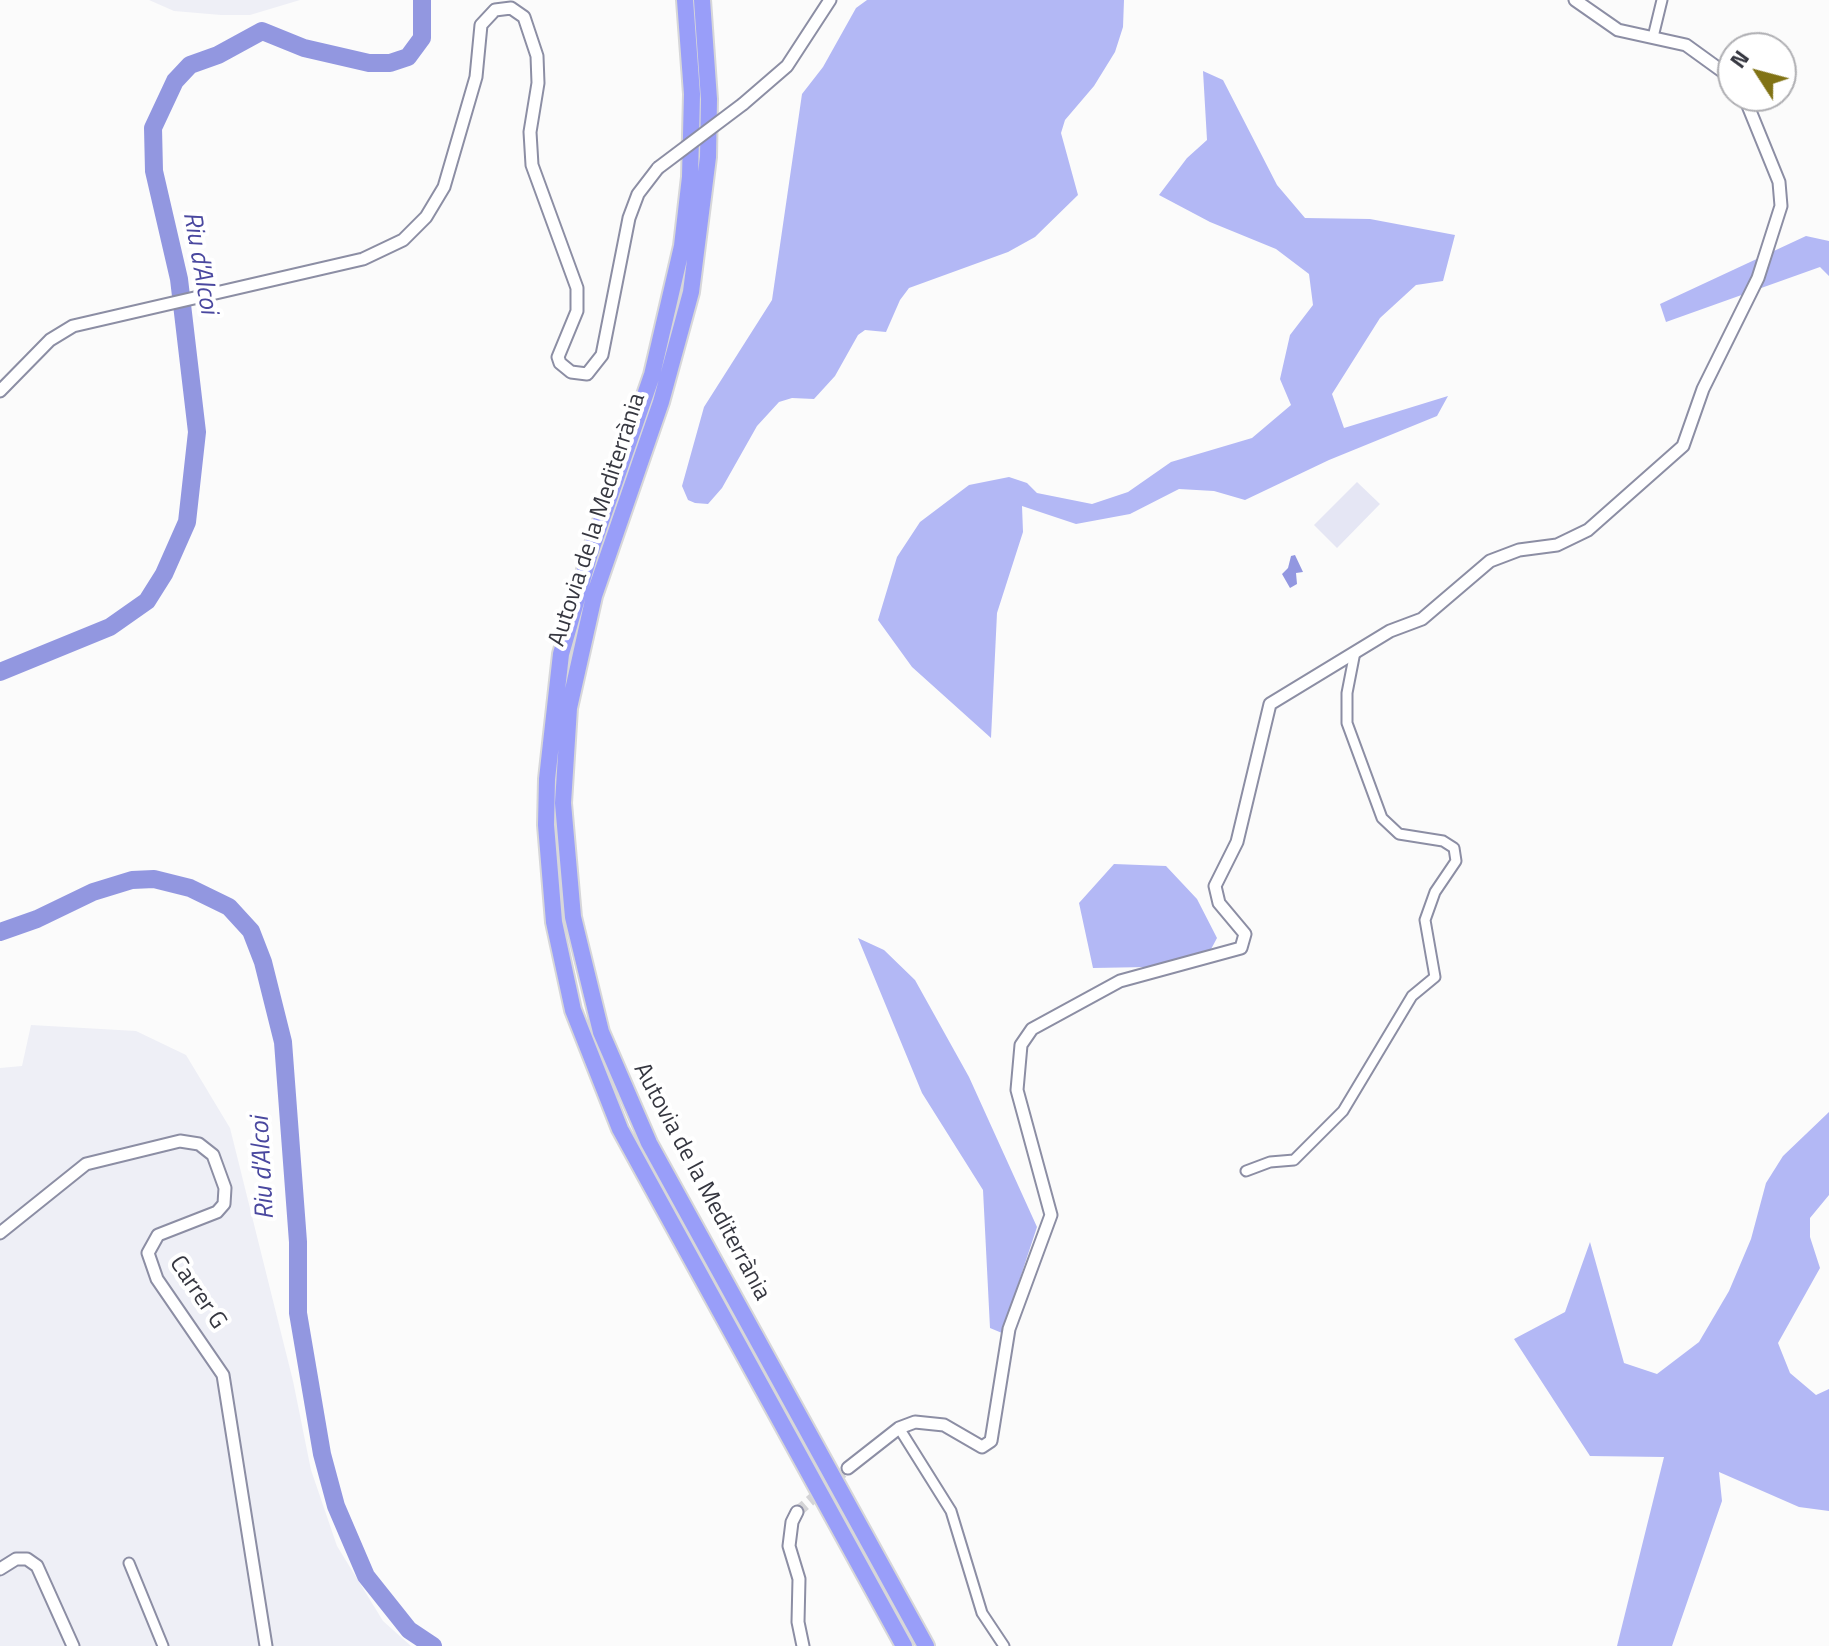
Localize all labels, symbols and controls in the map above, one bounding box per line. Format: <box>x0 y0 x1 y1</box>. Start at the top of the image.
north arrow <box>1717 32 1797 112</box>
text: N <box>1721 43 1757 75</box>
water label: Riu d'Alcoi <box>175 210 223 316</box>
street label: Autovia de la Mediterrània <box>543 390 653 650</box>
street label: Autovia de la Mediterrània <box>626 1058 776 1306</box>
water label: Riu d'Alcoi <box>246 1116 282 1220</box>
street label: Carrer G <box>162 1251 232 1335</box>

